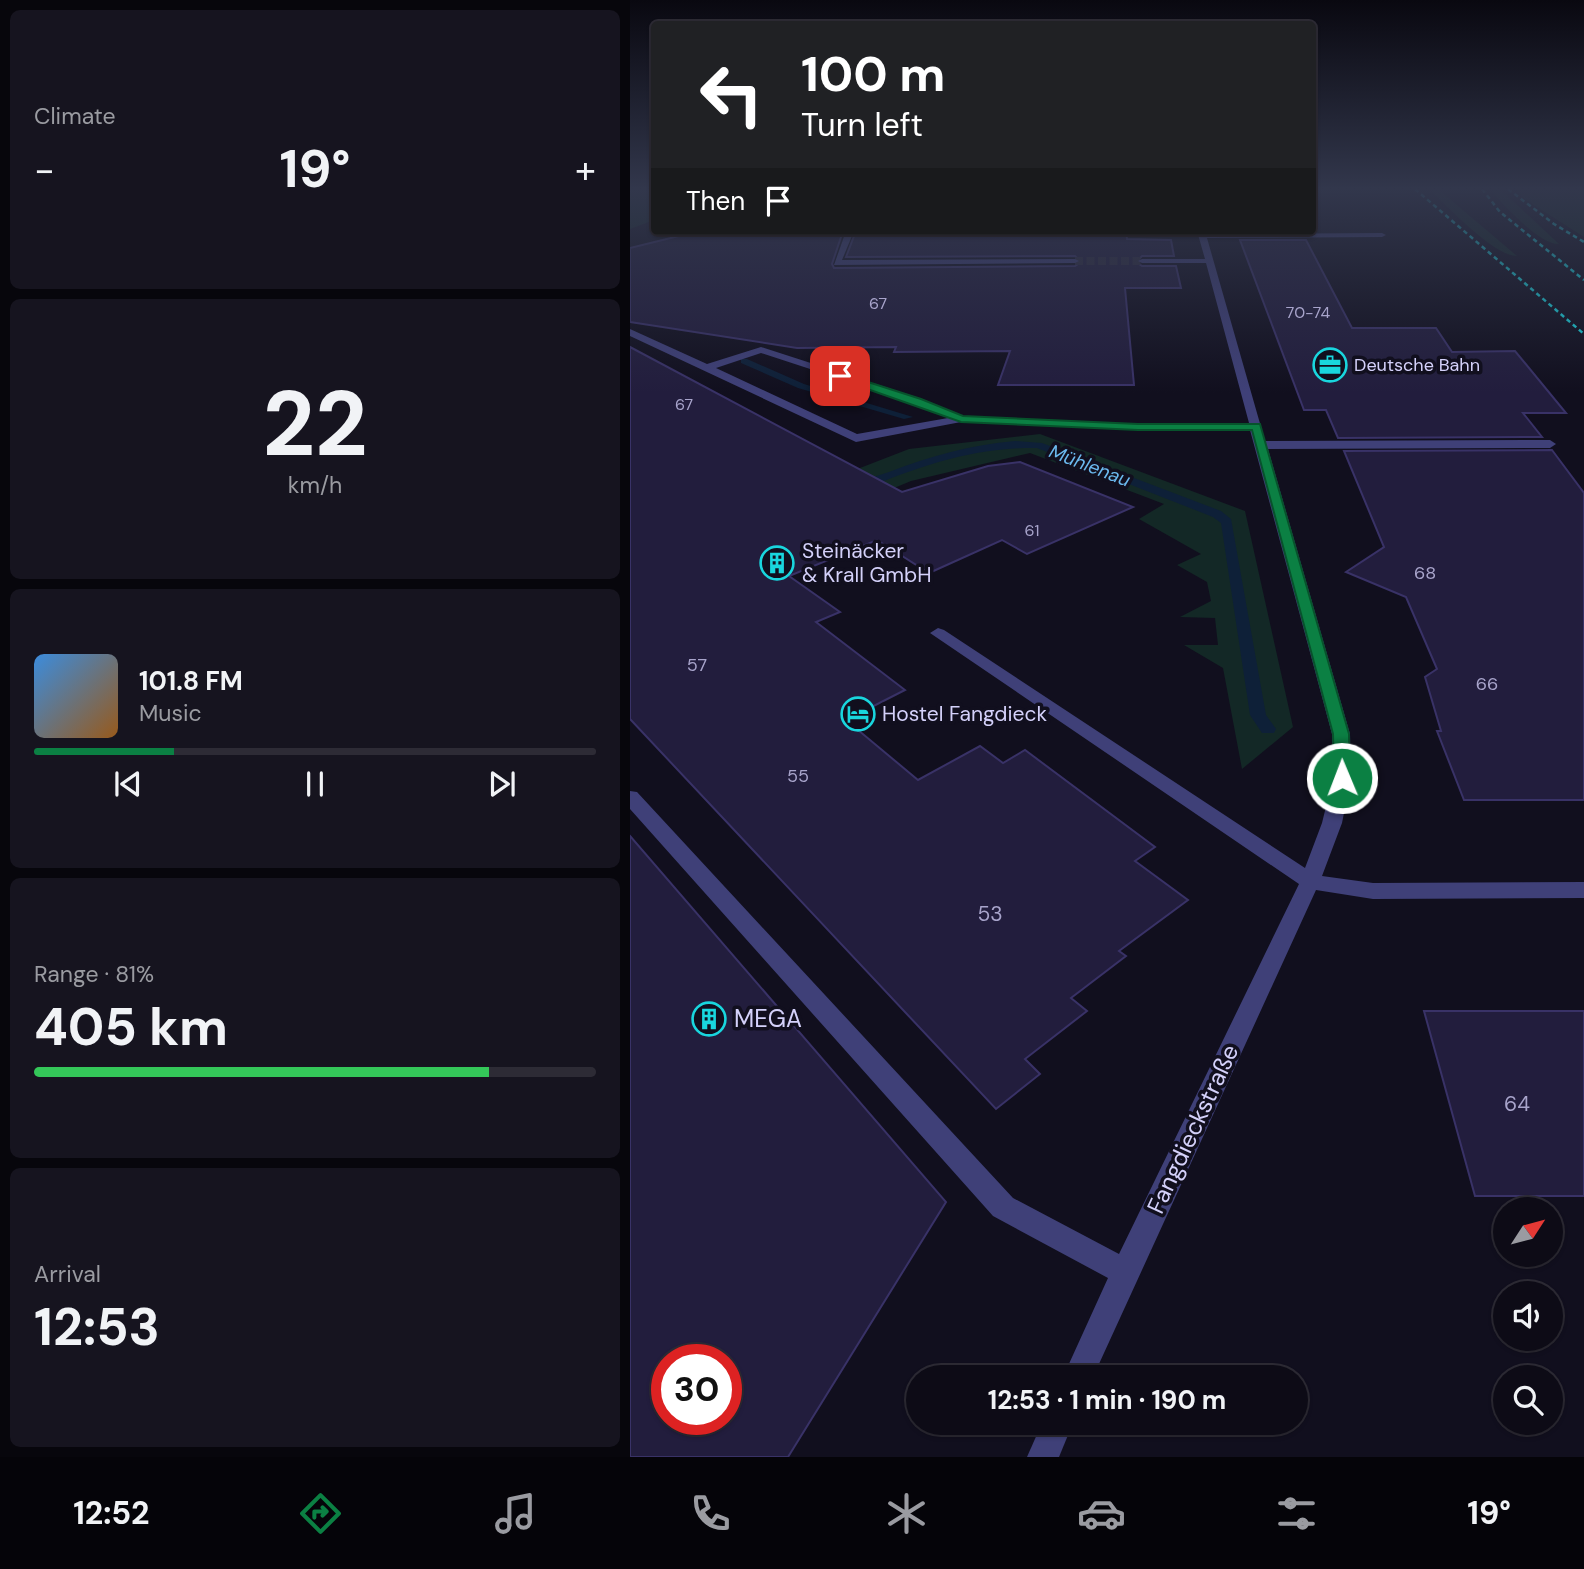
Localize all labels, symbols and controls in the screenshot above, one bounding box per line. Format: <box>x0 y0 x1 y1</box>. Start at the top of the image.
text: 100 m <box>801 42 945 106</box>
icon: left <box>686 49 777 140</box>
text: Climate <box>34 101 116 131</box>
text: Turn left <box>801 104 923 146</box>
text: 19° <box>280 135 350 203</box>
text: − <box>34 145 55 195</box>
text: + <box>575 145 596 195</box>
icon: arrive <box>759 182 797 220</box>
text: Then <box>686 184 745 218</box>
house number: 67 <box>869 293 887 314</box>
house number: 70-74 <box>1286 302 1330 323</box>
pin <box>810 346 870 406</box>
office icon: Deutsche Bahn <box>1311 346 1349 384</box>
place label: Deutsche Bahn <box>1354 353 1480 377</box>
icon: arrive <box>821 357 859 395</box>
text: 22 <box>262 365 368 483</box>
house number: 67 <box>675 394 693 415</box>
water label: Mühlenau <box>1046 439 1134 492</box>
text: km/h <box>288 470 342 500</box>
house number: 61 <box>1024 520 1040 541</box>
place label: Steinäcker & Krall GmbH <box>802 537 932 589</box>
building icon: Steinäcker & Krall GmbH <box>758 544 796 582</box>
house number: 68 <box>1414 561 1436 585</box>
house number: 57 <box>687 653 707 677</box>
text: 101.8 FM <box>139 664 243 698</box>
house number: 66 <box>1476 672 1498 696</box>
hotel icon: Hostel Fangdieck <box>839 695 877 733</box>
text: Music <box>139 698 202 728</box>
place label: Hostel Fangdieck <box>882 700 1047 728</box>
position arrow <box>1305 741 1379 815</box>
house number: 55 <box>787 764 809 788</box>
icon: previous <box>109 765 147 803</box>
icon: pause <box>296 765 334 803</box>
icon: next <box>483 765 521 803</box>
house number: 53 <box>977 900 1003 928</box>
text: Range · 81% <box>34 959 154 989</box>
text: 405 km <box>34 993 228 1061</box>
building icon: MEGA <box>690 1000 728 1038</box>
place label: MEGA <box>734 1003 802 1034</box>
street label: Fangdieckstraße <box>1140 1039 1245 1218</box>
house number: 64 <box>1504 1090 1530 1118</box>
north arrow <box>1493 1197 1563 1267</box>
map controls <box>1493 1197 1563 1435</box>
text: Arrival <box>34 1259 101 1289</box>
button: sound <box>1493 1281 1563 1351</box>
text: 12:53 <box>34 1293 160 1361</box>
speed limit sign: 30 <box>651 1344 742 1435</box>
button: search <box>1493 1365 1563 1435</box>
text: 12:53 · 1 min · 190 m <box>988 1383 1226 1417</box>
icon: directions <box>296 1489 345 1538</box>
icon: music <box>491 1489 540 1538</box>
icon: phone <box>686 1489 735 1538</box>
icon: climate <box>882 1489 931 1538</box>
icon: car <box>1077 1489 1126 1538</box>
icon: filters <box>1272 1489 1321 1538</box>
text: 12:52 <box>73 1492 150 1534</box>
text: 19° <box>1467 1492 1511 1534</box>

